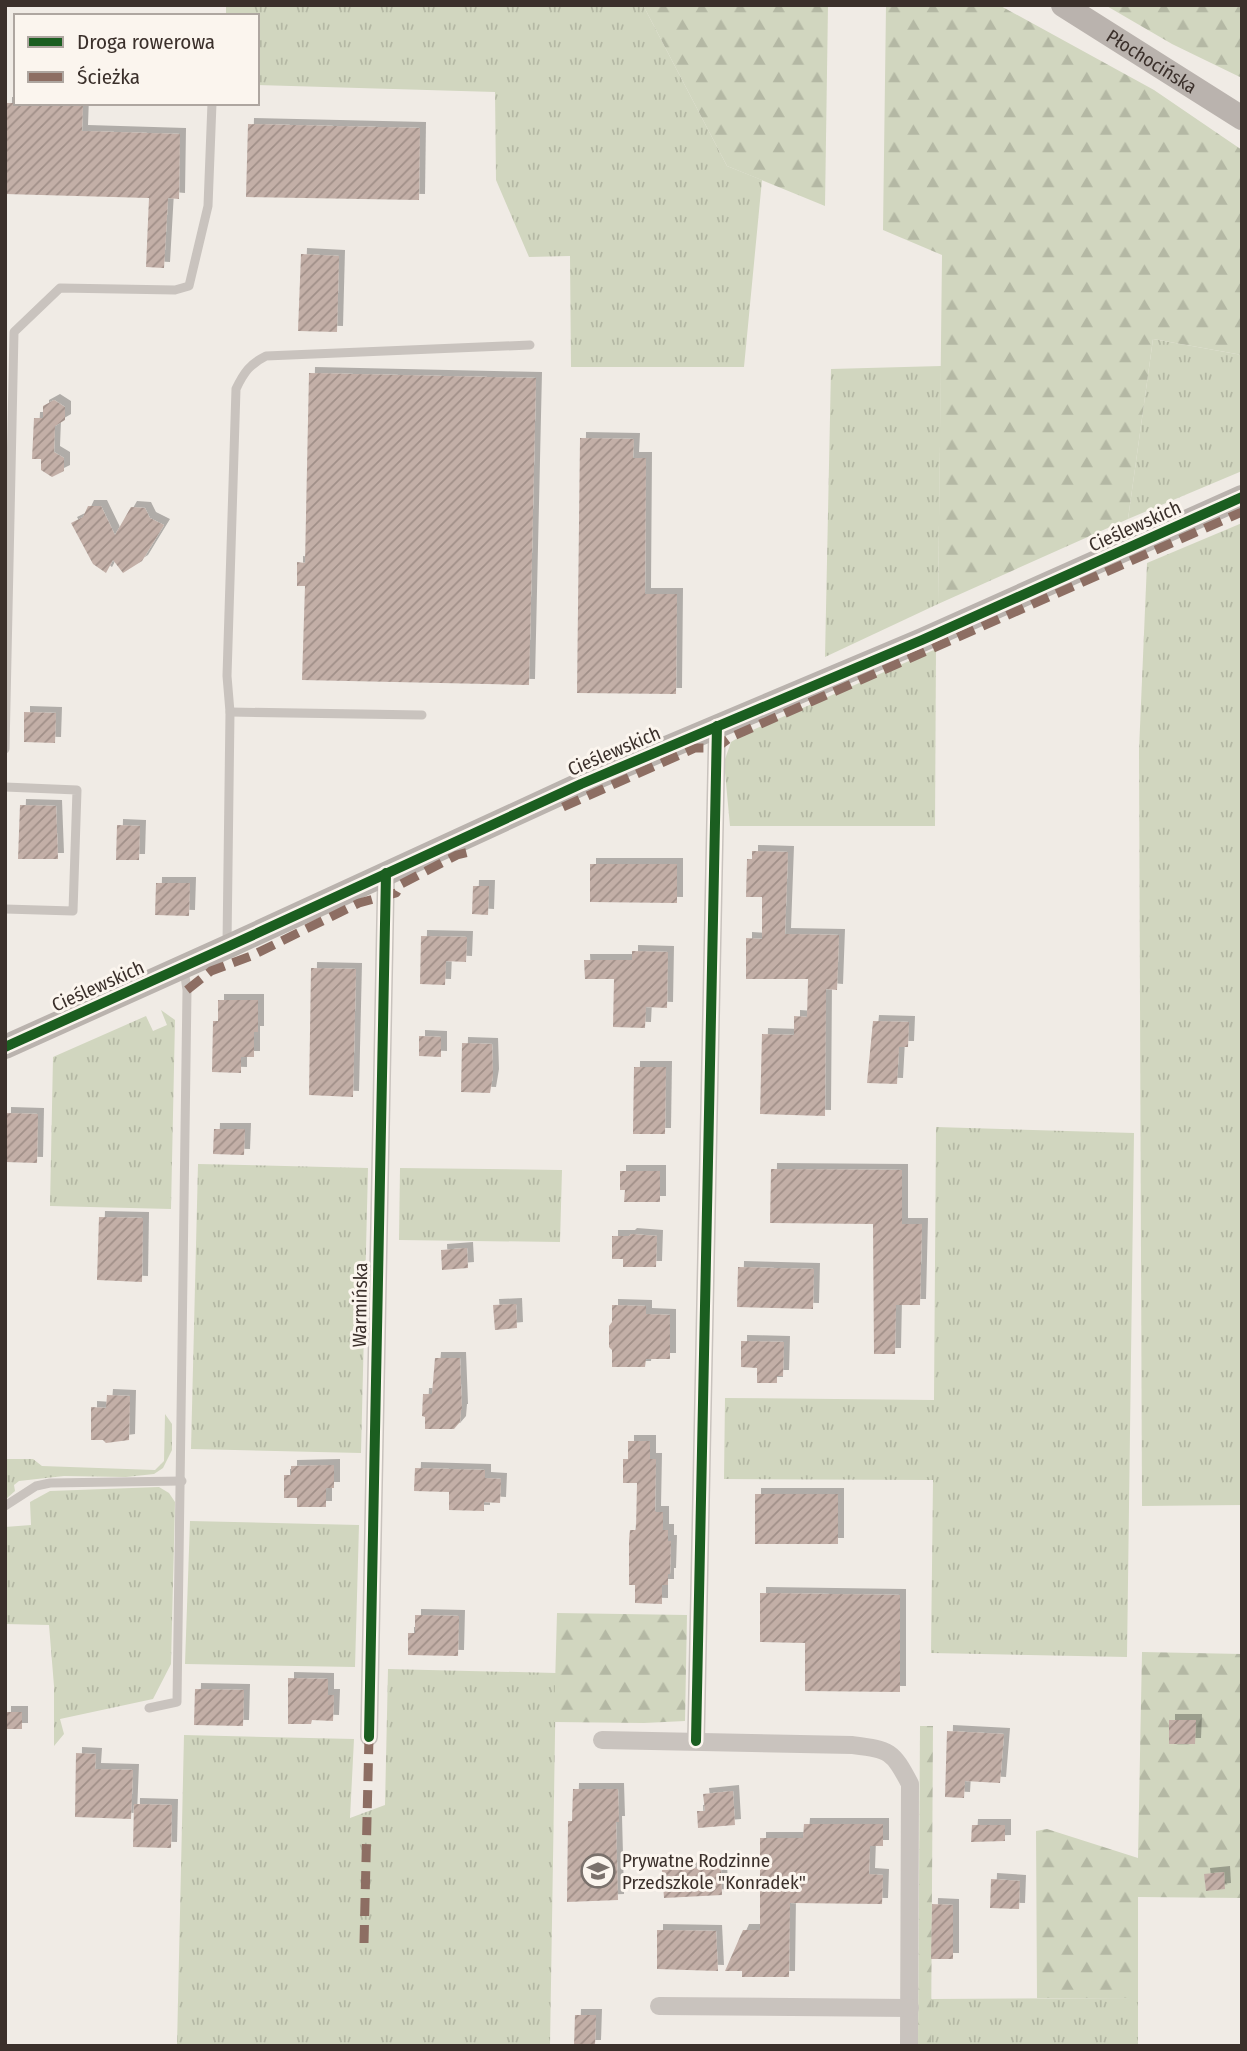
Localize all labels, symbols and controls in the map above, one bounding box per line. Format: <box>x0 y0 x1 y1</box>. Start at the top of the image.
legend <box>14 14 259 105</box>
street label: Płochocińska <box>1102 24 1201 98</box>
text: Droga rowerowa <box>77 29 215 55</box>
text: Ścieżka <box>77 64 140 90</box>
street label: Cieślewskich <box>1085 495 1185 557</box>
street label: Cieślewskich <box>564 721 664 781</box>
street label: Cieślewskich <box>48 955 148 1017</box>
street label: Warmińska <box>348 1262 372 1348</box>
place label: Prywatne Rodzinne Przedszkole "Konradek" <box>622 1849 806 1894</box>
school or university icon: Prywatne Rodzinne Przedszkole "Konradek" <box>579 1852 617 1890</box>

